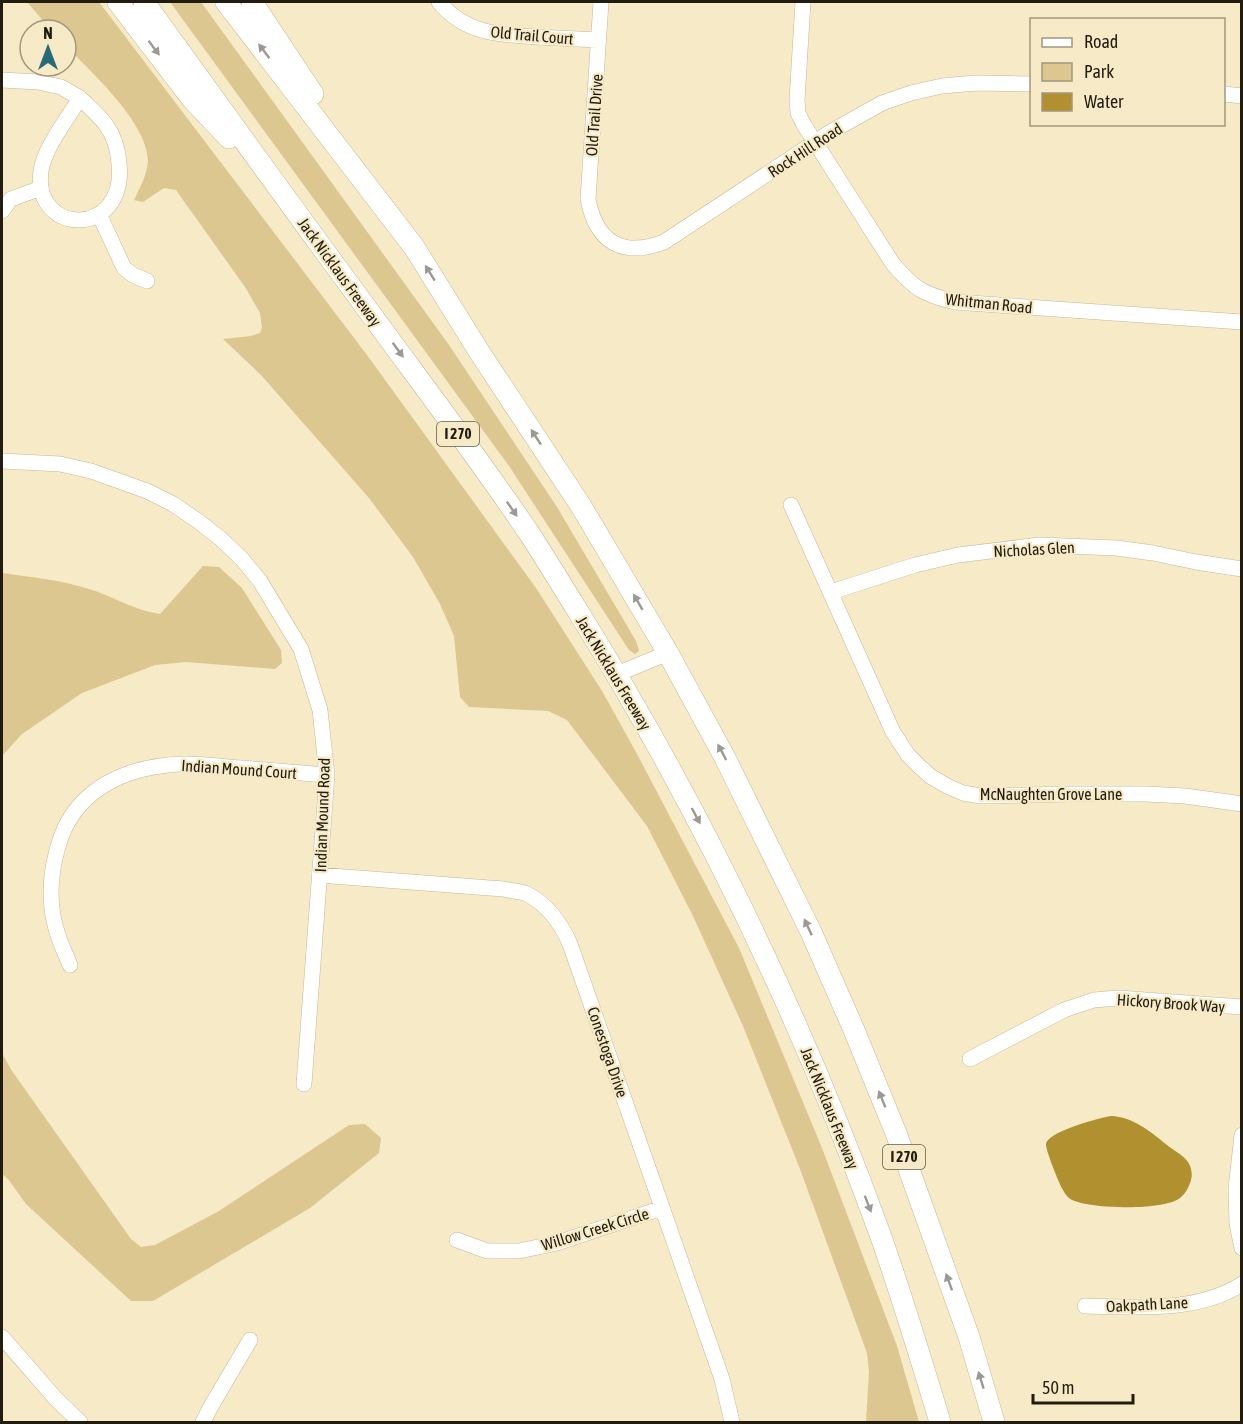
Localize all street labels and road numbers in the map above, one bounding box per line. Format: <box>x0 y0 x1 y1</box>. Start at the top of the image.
street label: Old Trail Court <box>490 22 574 48</box>
street label: Old Trail Drive <box>582 73 606 157</box>
street label: Rock Hill Road <box>765 119 845 181</box>
street label: Jack Nicklaus Freeway <box>294 214 386 331</box>
street label: Whitman Road <box>945 289 1033 317</box>
road number: I 270 <box>437 422 479 446</box>
street label: Nicholas Glen <box>993 538 1075 560</box>
street label: Jack Nicklaus Freeway <box>572 613 655 734</box>
street label: Indian Mound Court <box>181 756 298 782</box>
street label: Indian Mound Road <box>311 757 333 873</box>
street label: McNaughten Grove Lane <box>980 785 1122 804</box>
street label: Hickory Brook Way <box>1116 990 1226 1017</box>
street label: Conestoga Drive <box>583 1004 632 1100</box>
street label: Jack Nicklaus Freeway <box>796 1045 863 1172</box>
road number: I 270 <box>883 1145 925 1169</box>
street label: Willow Creek Circle <box>539 1204 651 1254</box>
street label: Oakpath Lane <box>1106 1293 1189 1316</box>

